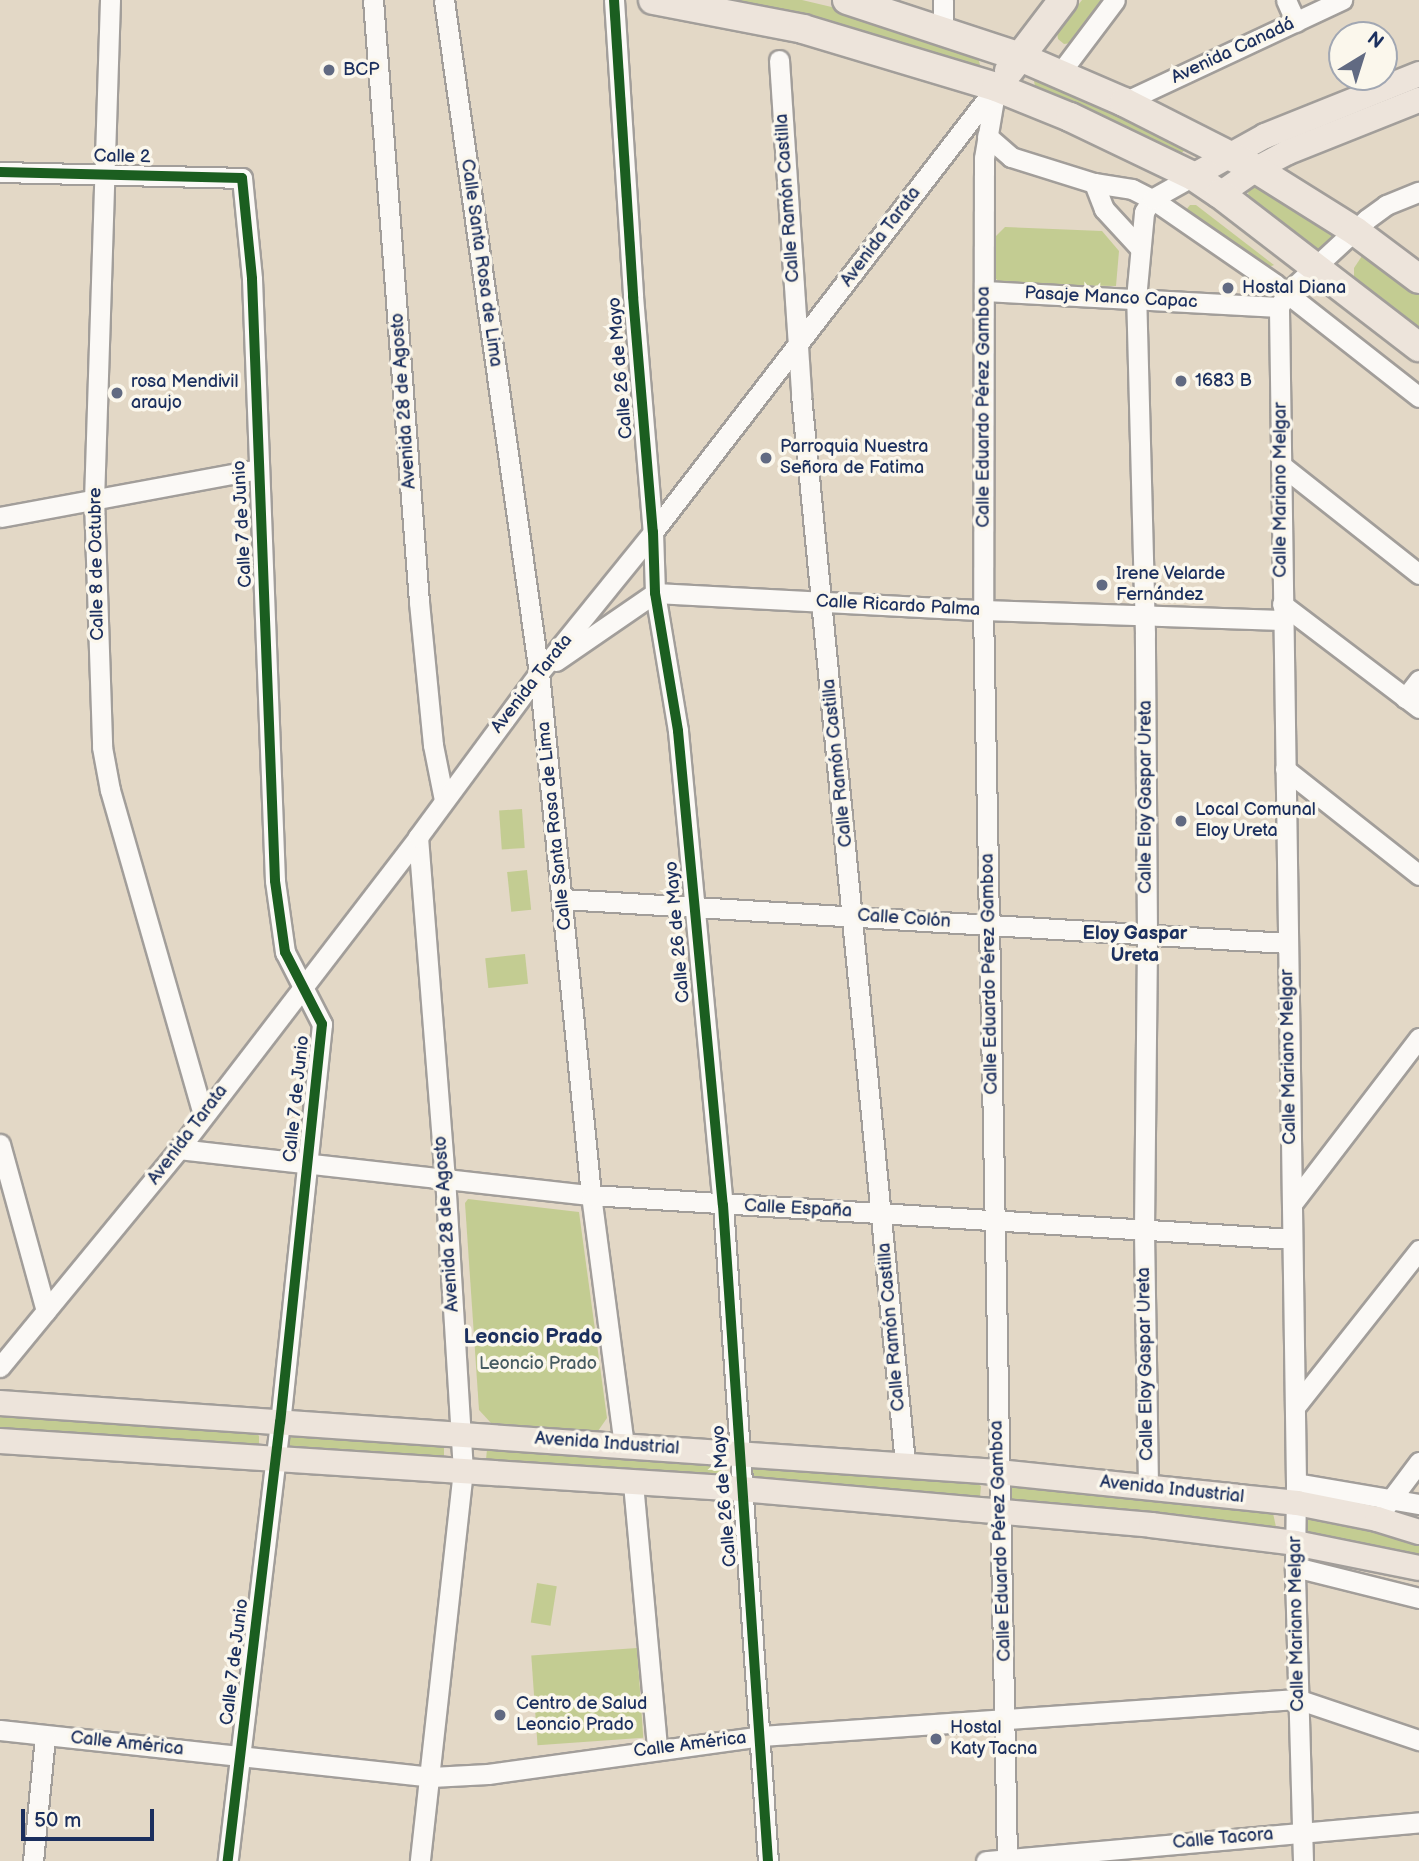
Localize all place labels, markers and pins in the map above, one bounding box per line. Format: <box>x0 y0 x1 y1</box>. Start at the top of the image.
place label: BCP <box>343 59 379 81</box>
marker: BCP <box>321 62 337 78</box>
place label: Hostal Diana <box>1242 277 1346 299</box>
marker: Hostal Diana <box>1220 280 1236 296</box>
place label: 1683 B <box>1195 370 1252 392</box>
place label: rosa Mendivil araujo <box>131 372 238 414</box>
marker: 1683 B <box>1173 373 1189 389</box>
marker: rosa Mendivil araujo <box>109 385 125 401</box>
place label: Parroquia Nuestra Señora de Fatima <box>780 437 928 480</box>
marker: Parroquia Nuestra Señora de Fatima <box>758 450 774 466</box>
place label: Irene Velarde Fernández <box>1116 564 1226 606</box>
marker: Irene Velarde Fernández <box>1094 577 1110 593</box>
place label: Local Comunal Eloy Ureta <box>1195 800 1316 842</box>
marker: Local Comunal Eloy Ureta <box>1173 813 1189 829</box>
place label: Centro de Salud Leoncio Prado <box>516 1694 648 1736</box>
marker: Centro de Salud Leoncio Prado <box>490 1705 510 1725</box>
place label: Hostal Katy Tacna <box>950 1718 1039 1760</box>
marker: Hostal Katy Tacna <box>928 1731 944 1747</box>

